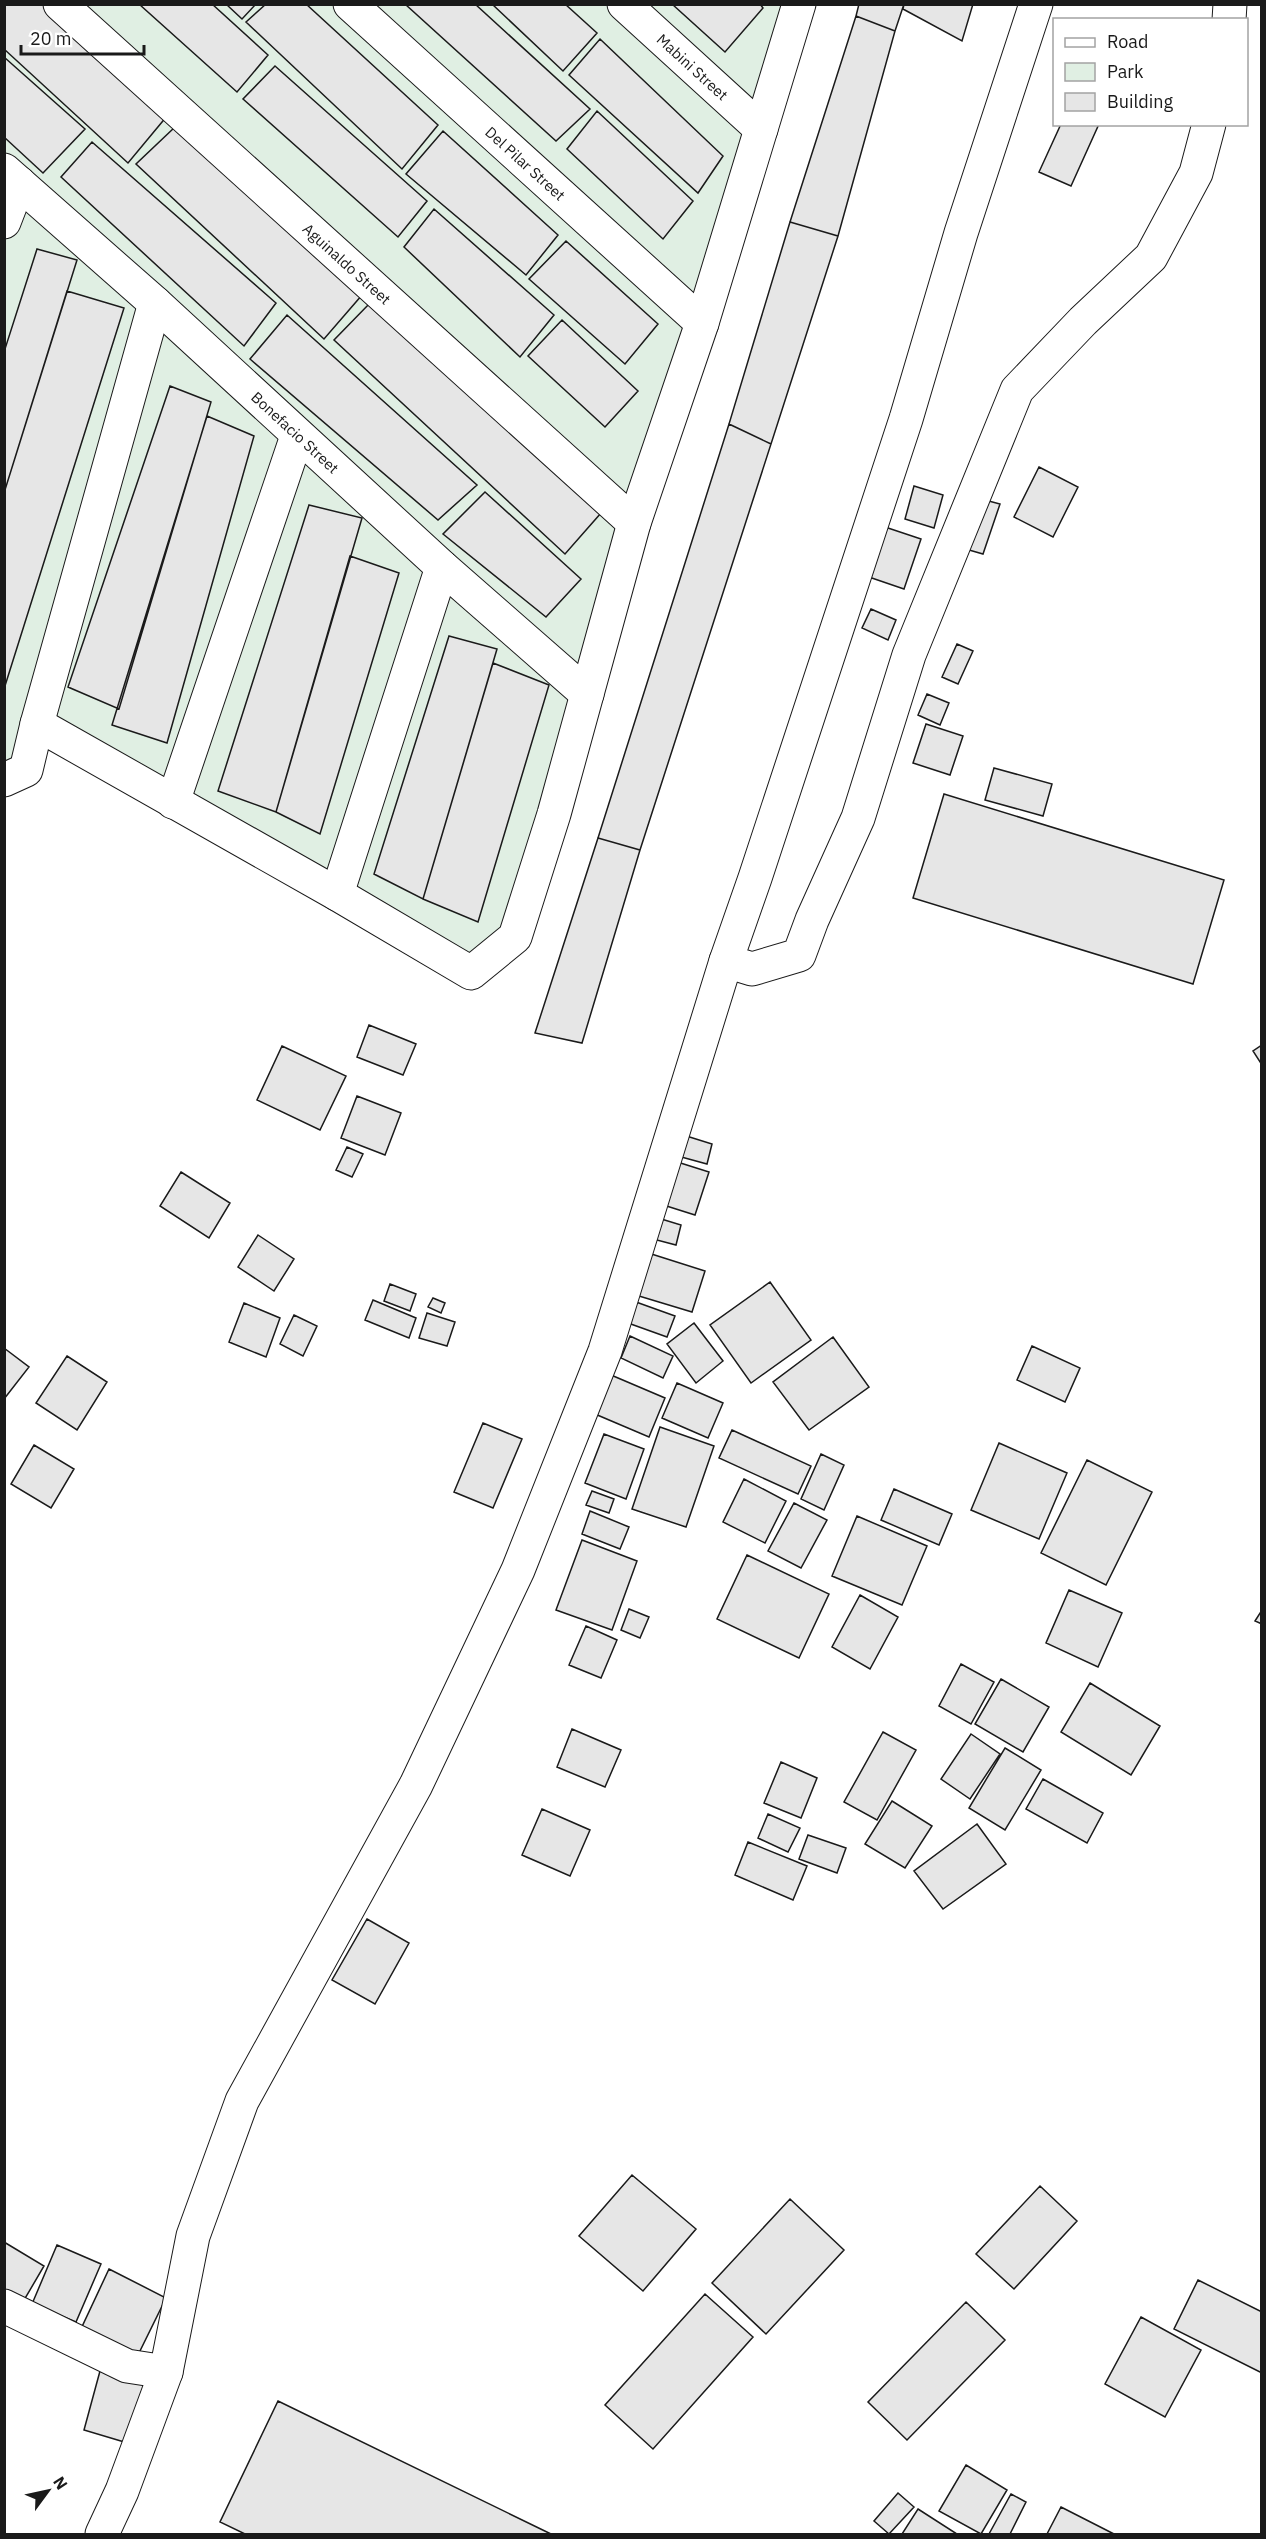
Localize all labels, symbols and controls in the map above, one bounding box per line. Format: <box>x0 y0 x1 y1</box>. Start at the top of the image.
scale bar <box>21 18 144 56</box>
legend <box>1053 18 1248 126</box>
text: 20 m <box>30 27 72 50</box>
street label: Mabini Street <box>653 29 732 104</box>
text: Road <box>1107 30 1148 53</box>
text: Park <box>1107 60 1144 83</box>
text: Building <box>1107 90 1174 113</box>
street label: Del Pilar Street <box>482 122 569 204</box>
street label: Aguinaldo Street <box>299 219 395 308</box>
street label: Bonefacio Street <box>248 387 343 477</box>
north arrow <box>18 2461 78 2521</box>
text: N <box>49 2473 72 2493</box>

